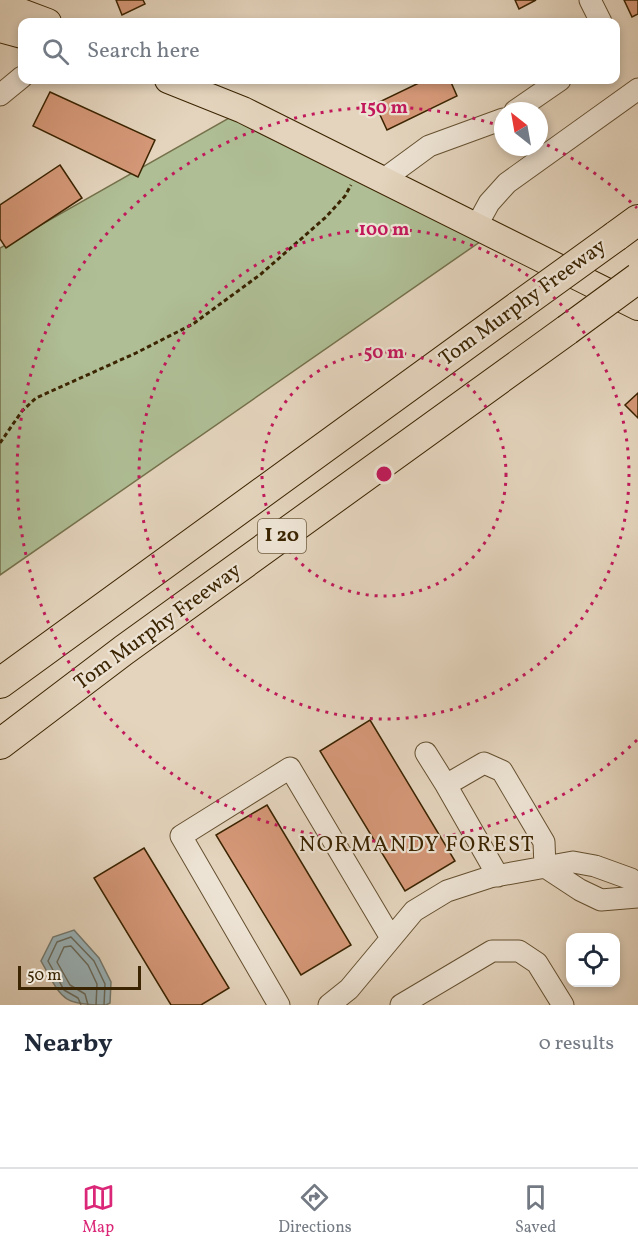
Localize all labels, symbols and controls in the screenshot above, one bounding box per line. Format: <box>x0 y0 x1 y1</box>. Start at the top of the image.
search box <box>18 18 620 84</box>
icon: search <box>39 35 72 68</box>
text: Search here <box>87 36 200 67</box>
text: 150 m <box>360 96 408 121</box>
north arrow <box>494 102 548 156</box>
text: 100 m <box>359 218 409 243</box>
street label: Tom Murphy Freeway <box>434 232 613 374</box>
text: 50 m <box>364 341 404 366</box>
centre of rings <box>374 464 394 484</box>
road number: I 20 <box>258 519 306 553</box>
street label: Tom Murphy Freeway <box>69 556 248 698</box>
district label: NORMANDY FOREST <box>299 830 535 861</box>
map controls <box>566 933 620 987</box>
button: locate <box>566 933 620 987</box>
scale bar <box>18 963 141 990</box>
text: 50 m <box>27 965 61 987</box>
text: Nearby <box>24 1026 113 1062</box>
text: 0 results <box>539 1030 614 1058</box>
tab: Map <box>82 1181 115 1239</box>
tab: Directions <box>278 1181 352 1239</box>
tab: Saved <box>515 1181 556 1239</box>

